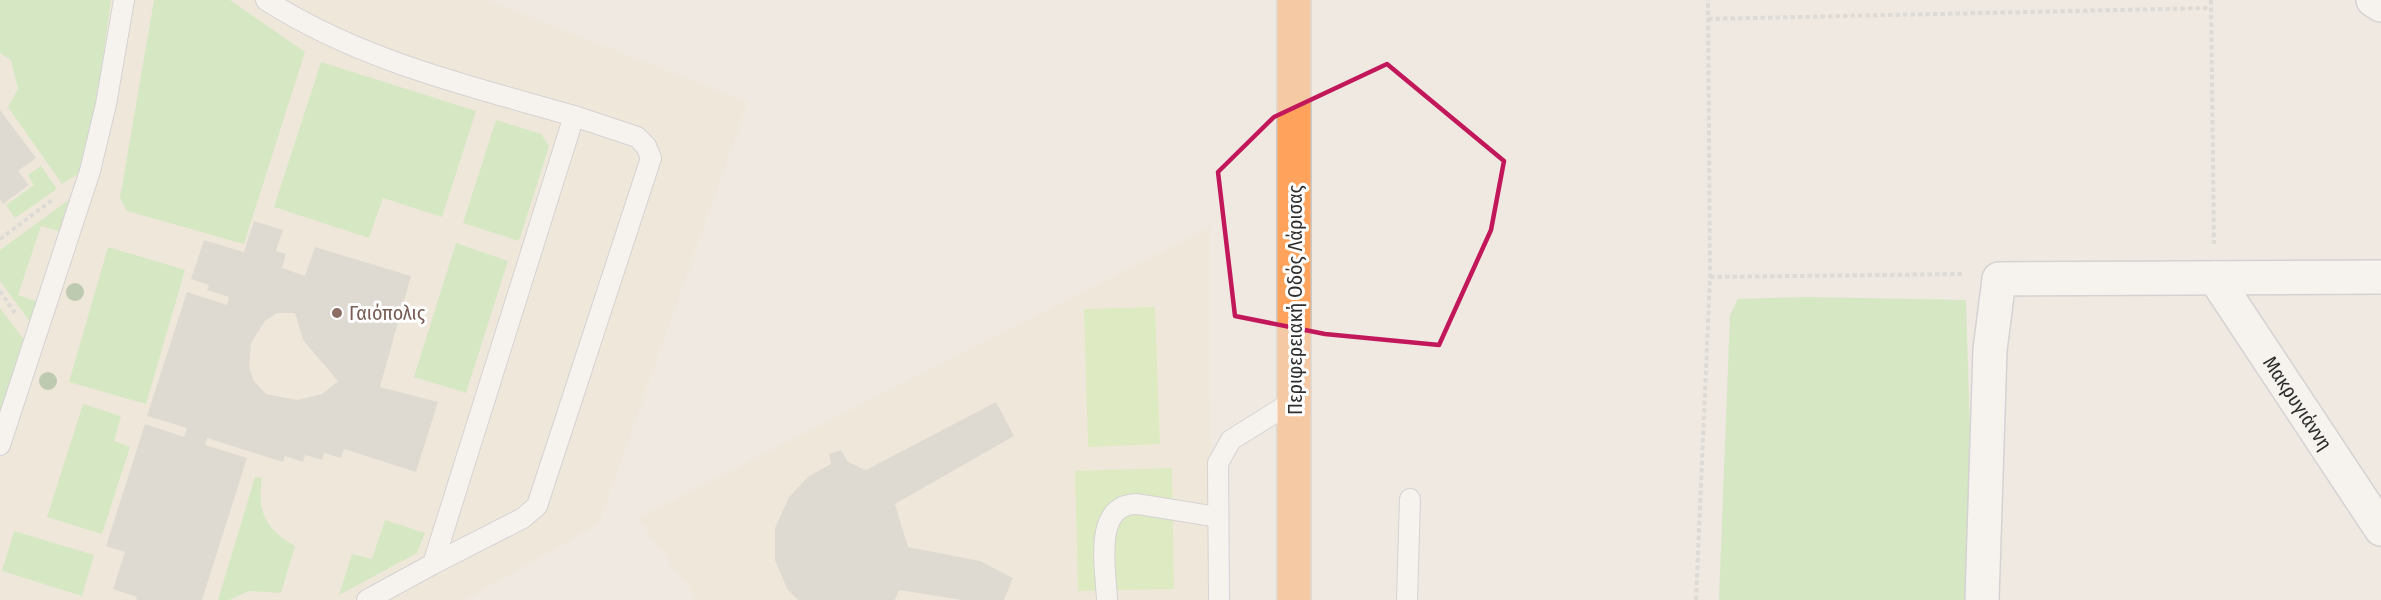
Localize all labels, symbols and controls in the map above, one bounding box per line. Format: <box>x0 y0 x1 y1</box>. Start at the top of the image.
street label: Περιφερειακή Οδός Λάρισας <box>1283 184 1307 415</box>
place label: Γαιόπολις <box>349 301 426 325</box>
marker: Γαιόπολις <box>330 306 344 320</box>
street label: Μακρυγιάννη <box>2258 352 2337 455</box>

